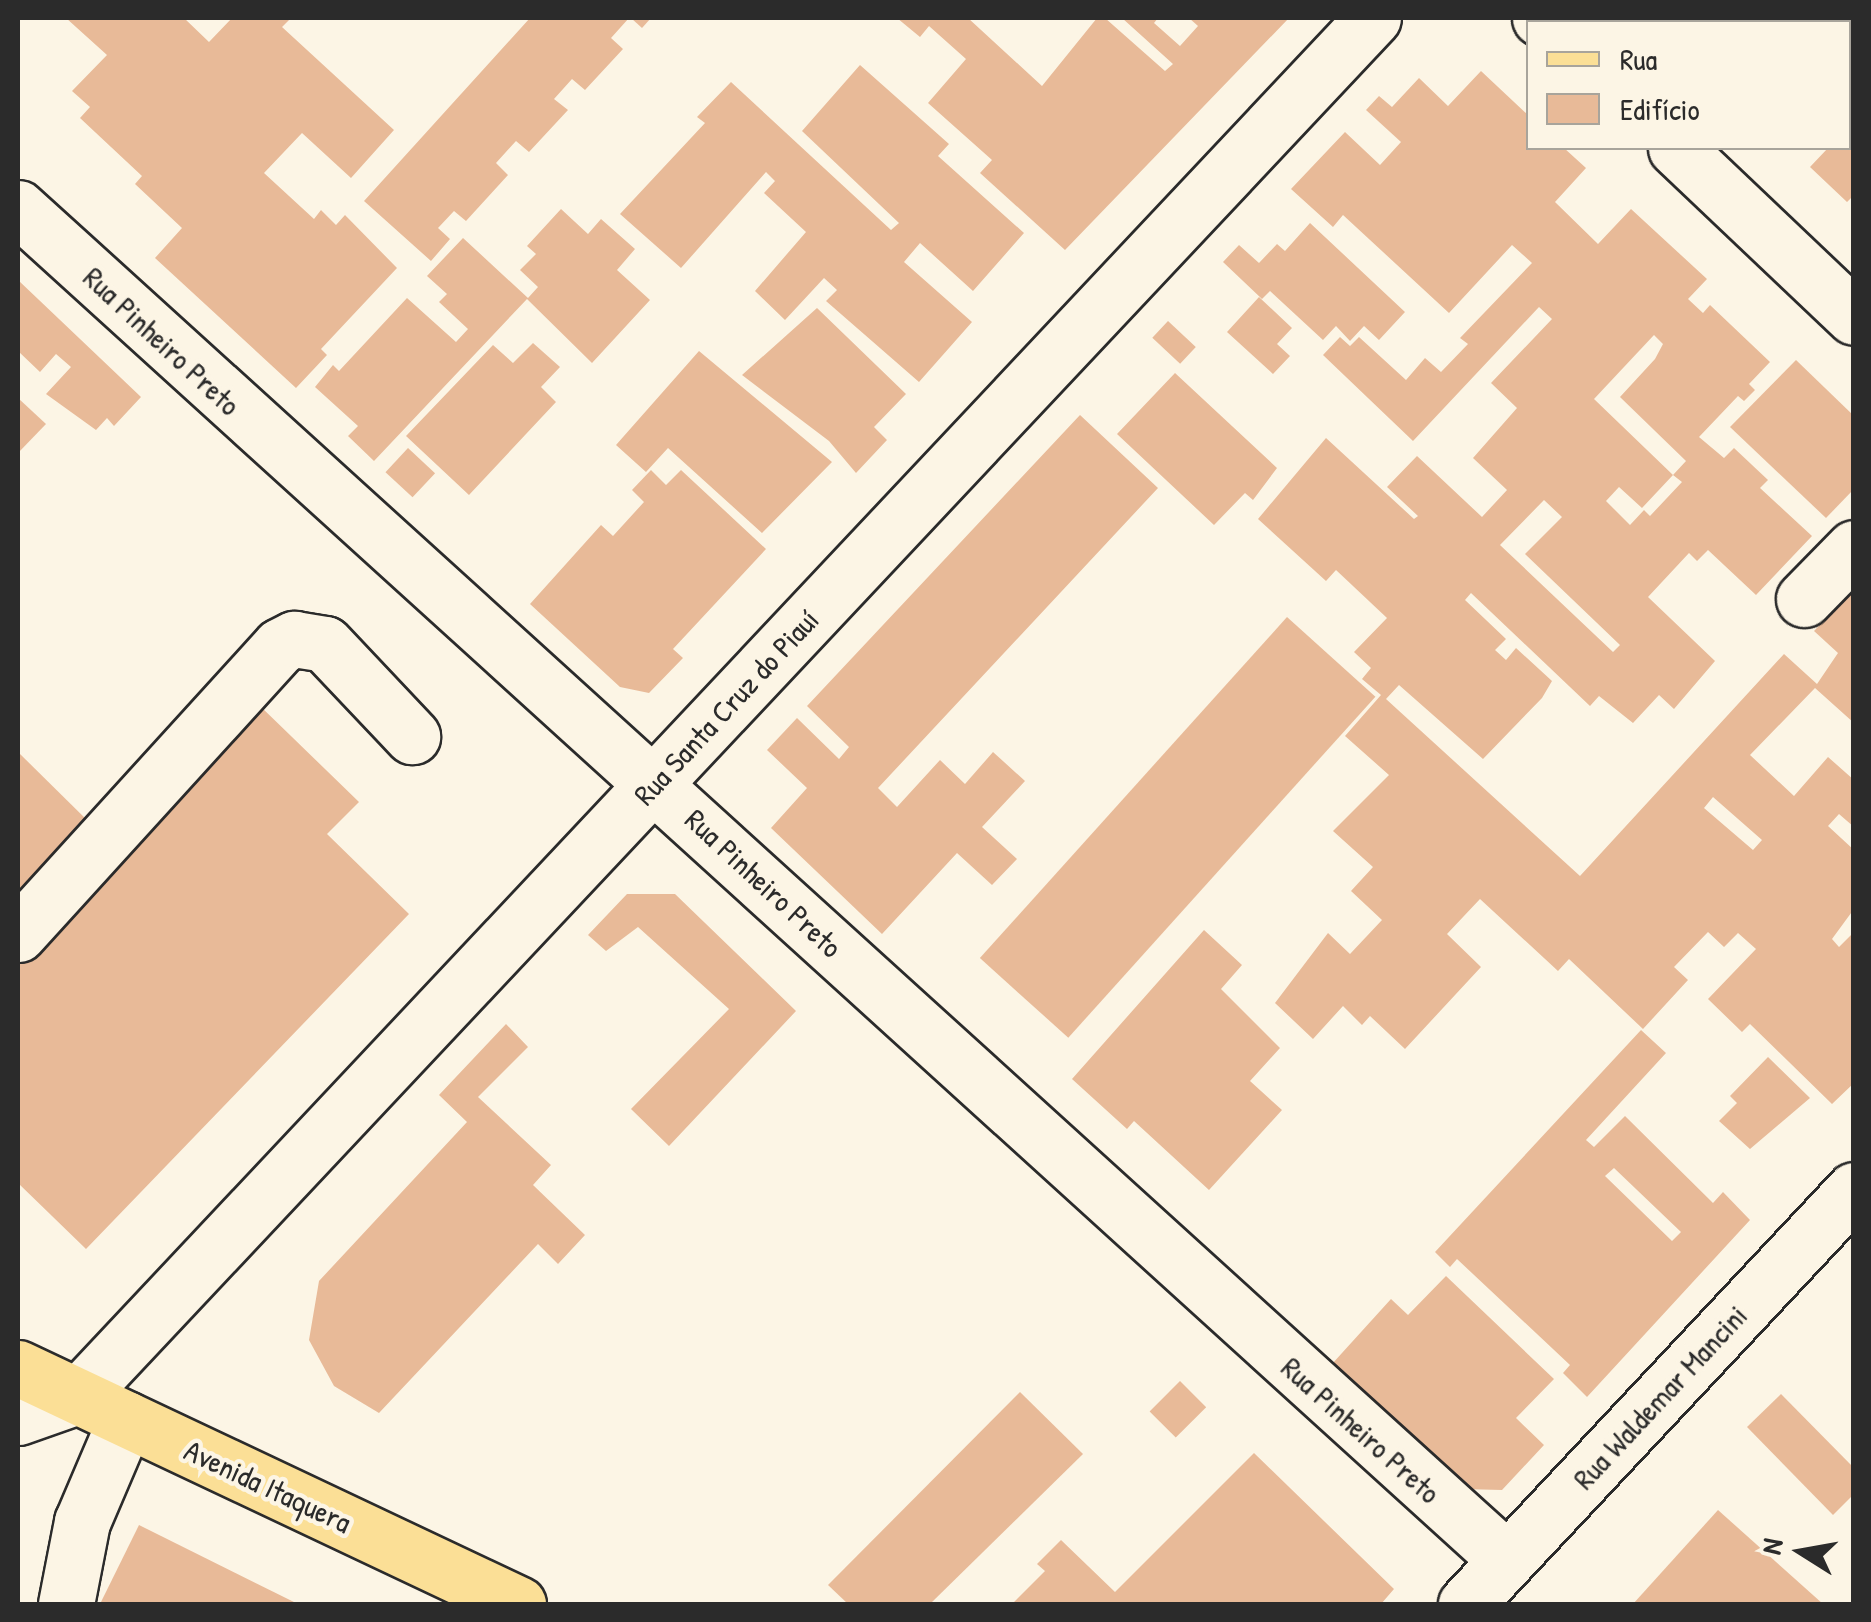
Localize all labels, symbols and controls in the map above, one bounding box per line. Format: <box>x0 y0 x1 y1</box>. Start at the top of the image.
legend <box>1526 20 1851 150</box>
text: Rua <box>1620 39 1657 79</box>
text: Edifício <box>1620 89 1700 129</box>
street label: Rua Pinheiro Preto <box>76 259 248 423</box>
street label: Rua Santa Cruz do Piauí <box>626 602 826 812</box>
street label: Rua Pinheiro Preto <box>678 801 850 965</box>
street label: Rua Waldemar Mancini <box>1565 1297 1755 1497</box>
street label: Rua Pinheiro Preto <box>1274 1349 1448 1511</box>
street label: Avenida Itaquera <box>179 1432 357 1540</box>
north arrow <box>1751 1502 1851 1602</box>
text: N <box>1751 1535 1792 1557</box>

